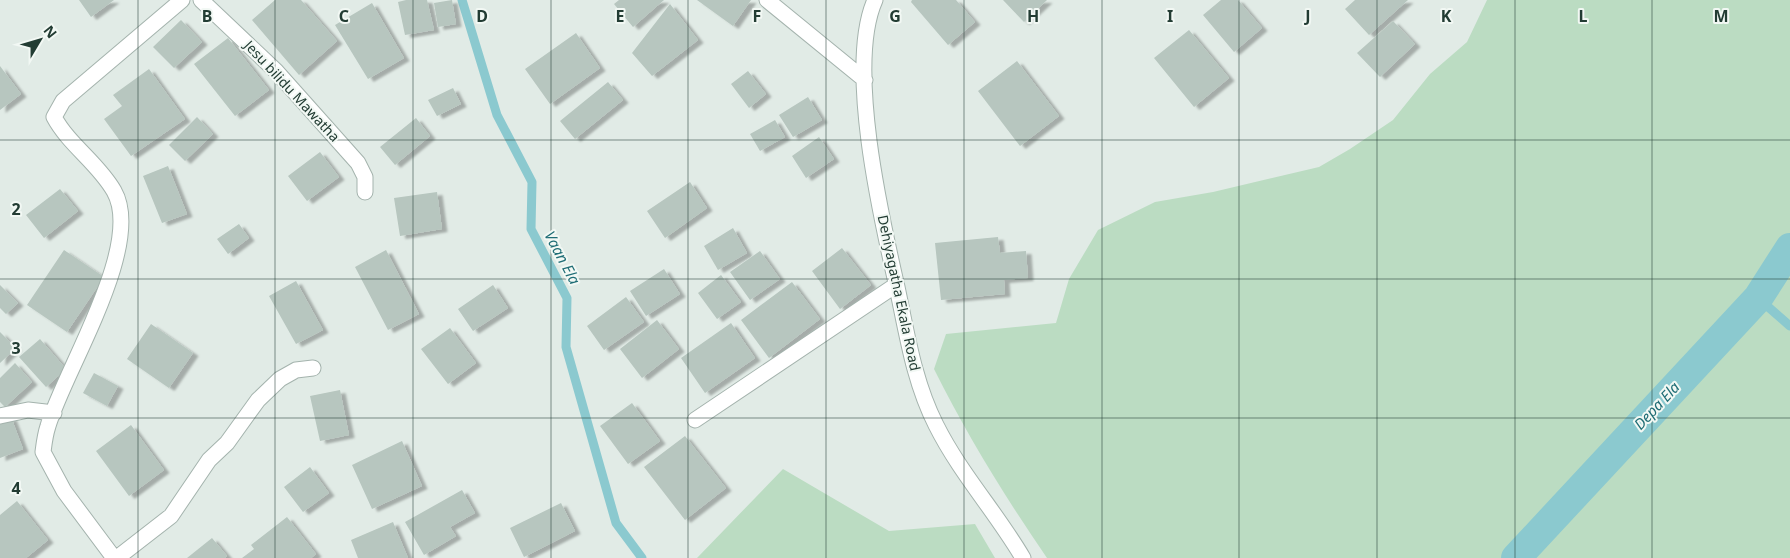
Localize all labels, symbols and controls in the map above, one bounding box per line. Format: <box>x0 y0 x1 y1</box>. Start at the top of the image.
text: B <box>202 5 212 27</box>
text: C <box>339 5 349 27</box>
text: D <box>476 5 488 27</box>
text: E <box>616 5 625 27</box>
text: F <box>753 5 761 27</box>
text: G <box>889 5 901 27</box>
text: H <box>1027 5 1039 27</box>
text: I <box>1167 5 1173 27</box>
text: J <box>1303 5 1311 27</box>
text: K <box>1441 5 1452 27</box>
text: L <box>1579 5 1588 27</box>
text: M <box>1713 5 1729 27</box>
north arrow <box>15 15 65 65</box>
text: N <box>40 21 62 42</box>
street label: Jesu bilidu Mawatha <box>239 34 344 145</box>
text: 2 <box>11 198 21 220</box>
street label: Dehiyagatha Ekala Road <box>874 213 925 373</box>
water label: Vaan Ela <box>541 227 585 288</box>
text: 3 <box>11 337 21 359</box>
water label: Depa Ela <box>1629 377 1684 434</box>
text: 4 <box>11 477 21 499</box>

